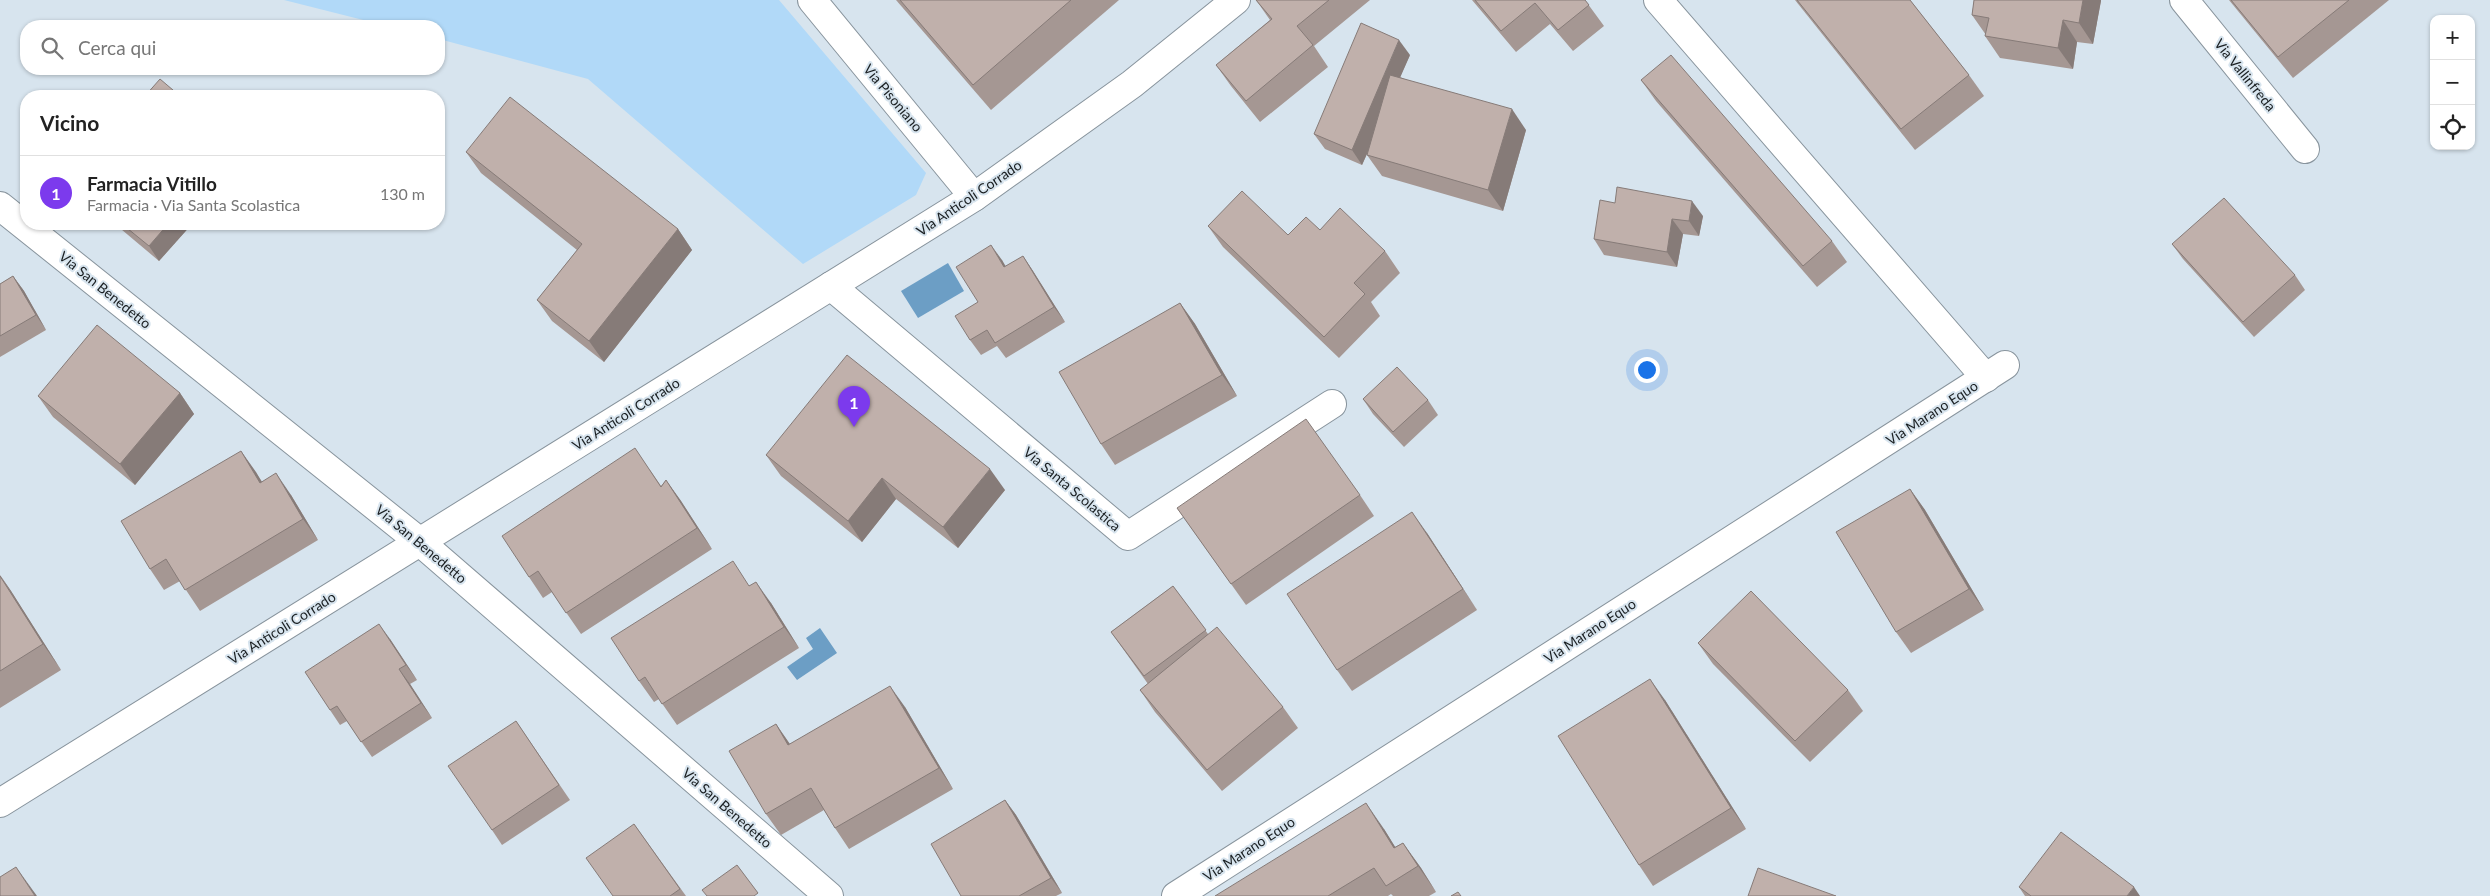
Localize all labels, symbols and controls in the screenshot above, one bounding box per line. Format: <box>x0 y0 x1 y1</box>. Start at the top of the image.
map controls <box>2430 15 2475 150</box>
button: + <box>2430 15 2475 60</box>
search box <box>20 20 445 75</box>
icon: search <box>38 34 66 62</box>
street label: Via Vallinfreda <box>2211 35 2280 114</box>
text: Cerca qui <box>78 36 156 59</box>
street label: Via Pisoniano <box>860 60 927 135</box>
button: − <box>2430 60 2475 105</box>
button: locate <box>2430 105 2475 150</box>
text: Vicino <box>40 110 99 135</box>
street label: Via Anticoli Corrado <box>913 156 1025 239</box>
text: Farmacia Vitillo <box>87 172 217 195</box>
text: 1 <box>51 184 61 203</box>
text: 130 m <box>380 184 425 203</box>
text: Farmacia · Via Santa Scolastica <box>87 195 300 214</box>
street label: Via San Benedetto <box>56 247 155 332</box>
your location <box>1634 357 1660 383</box>
street label: Via Anticoli Corrado <box>569 374 683 453</box>
street label: Via Marano Equo <box>1883 377 1981 449</box>
pin: 1 <box>838 386 870 427</box>
street label: Via Santa Scolastica <box>1020 443 1124 534</box>
street label: Via San Benedetto <box>372 501 470 587</box>
street label: Via Anticoli Corrado <box>225 588 339 667</box>
street label: Via Marano Equo <box>1541 595 1639 667</box>
street label: Via San Benedetto <box>679 764 776 851</box>
street label: Via Marano Equo <box>1200 813 1298 885</box>

